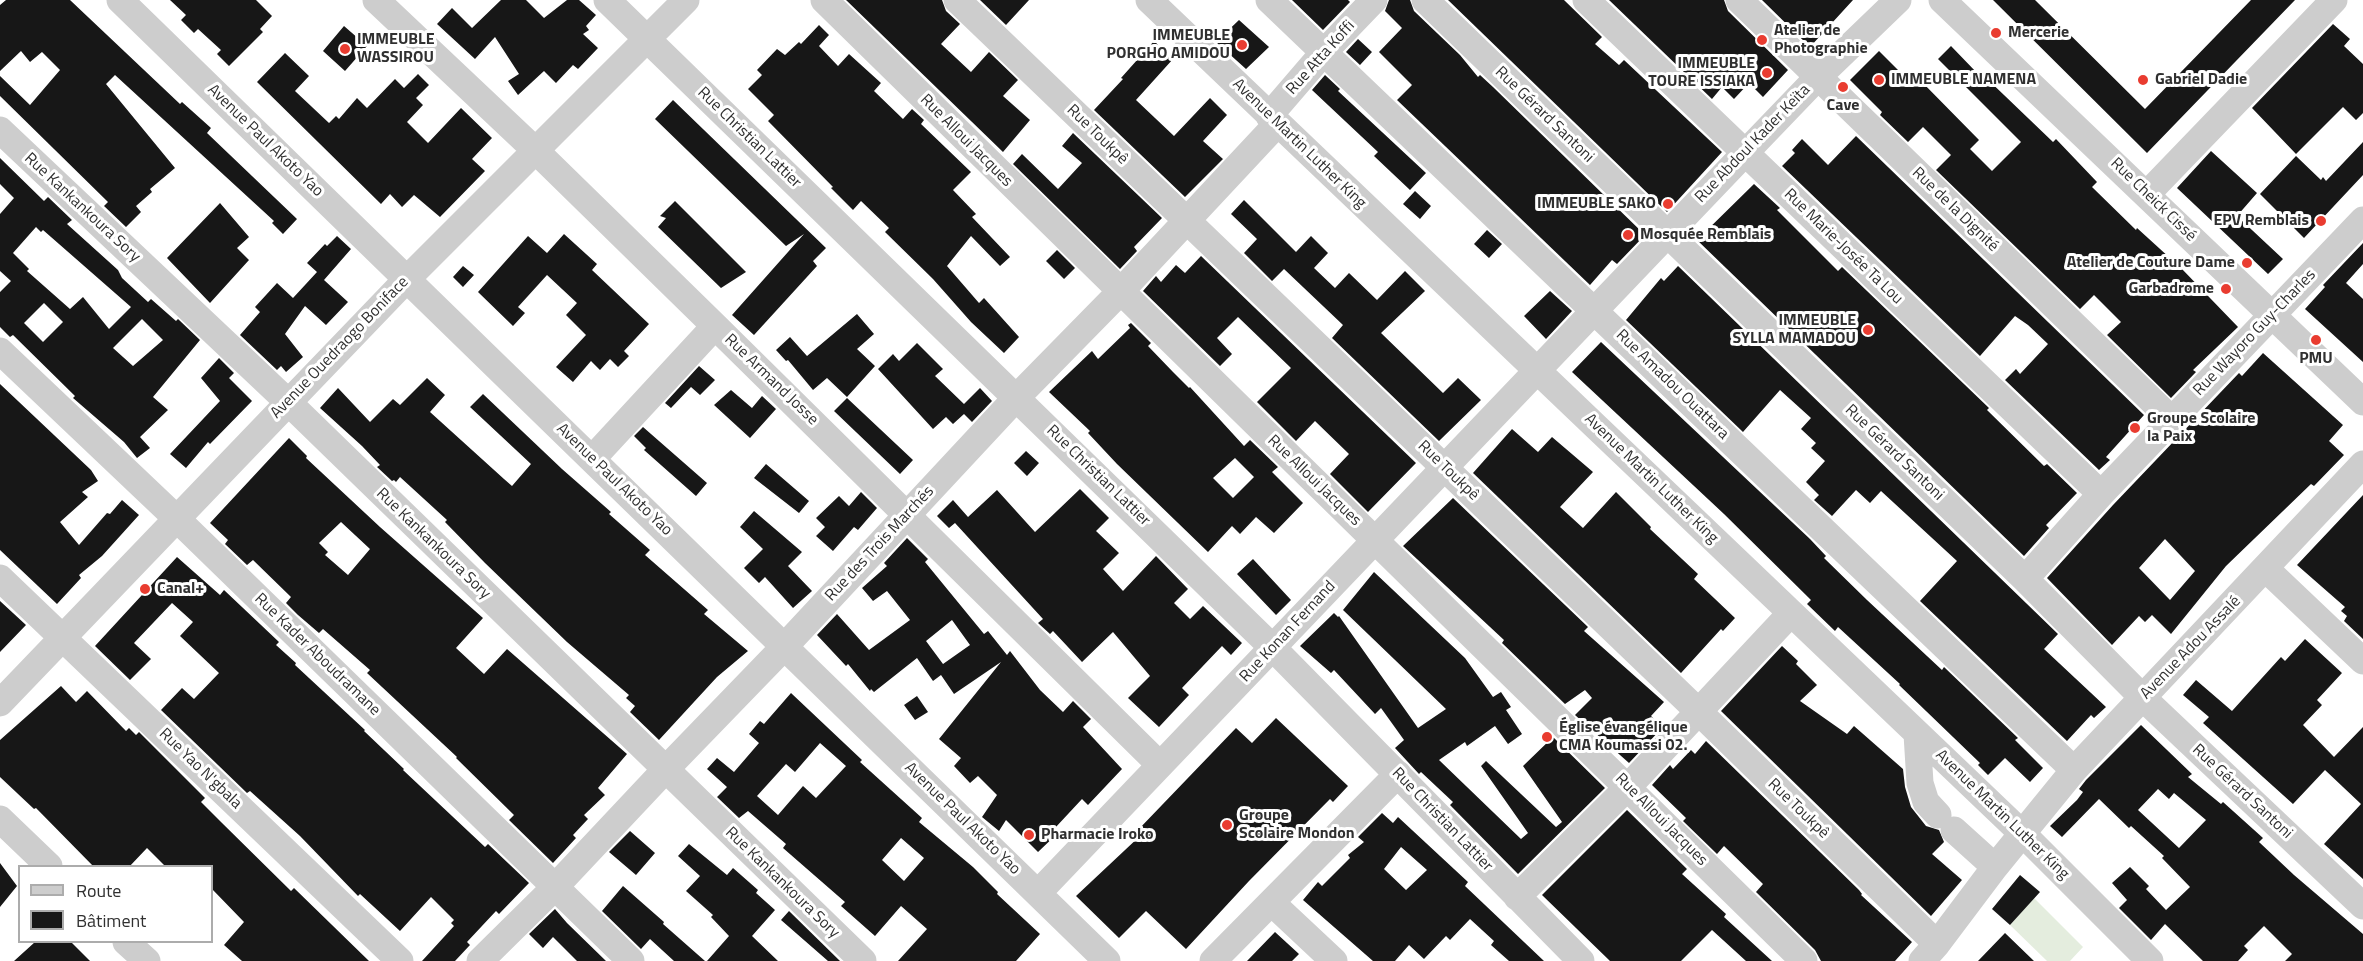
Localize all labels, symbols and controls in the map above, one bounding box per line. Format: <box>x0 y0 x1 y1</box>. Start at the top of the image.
street label: Rue Atta Koffi <box>1283 17 1359 99</box>
place label: Atelier de Photographie <box>1774 21 1868 59</box>
place label: Mercerie <box>2008 23 2069 43</box>
place label: IMMEUBLE PORGHO AMIDOU <box>1107 26 1230 64</box>
marker: Mercerie <box>1989 26 2003 40</box>
place label: IMMEUBLE WASSIROU <box>357 30 435 68</box>
marker: Atelier de Photographie <box>1755 33 1769 47</box>
marker: IMMEUBLE PORGHO AMIDOU <box>1235 38 1249 52</box>
marker: IMMEUBLE WASSIROU <box>338 42 352 56</box>
place label: IMMEUBLE TOURE ISSIAKA <box>1648 54 1755 92</box>
street label: Rue Gérard Santoni <box>1491 63 1597 167</box>
marker: IMMEUBLE TOURE ISSIAKA <box>1760 66 1774 80</box>
place label: IMMEUBLE NAMENA <box>1891 70 2036 90</box>
place label: Gabriel Dadie <box>2155 70 2247 90</box>
marker: IMMEUBLE NAMENA <box>1872 73 1886 87</box>
marker: Gabriel Dadie <box>2136 73 2150 87</box>
street label: Avenue Martin Luther King <box>1228 75 1370 213</box>
marker: Cave <box>1836 80 1850 94</box>
street label: Avenue Paul Akoto Yao <box>203 81 327 201</box>
street label: Rue Abdoul Kader Keïta <box>1691 81 1815 207</box>
street label: Rue Christian Lattier <box>693 84 805 192</box>
street label: Rue Alloui Jacques <box>916 91 1016 191</box>
place label: Cave <box>1827 96 1859 116</box>
street label: Rue Toukpê <box>1062 101 1132 169</box>
street label: Rue Kankankoura Sory <box>20 149 144 267</box>
street label: Rue Cheick Cissé <box>2106 154 2200 246</box>
street label: Rue de la Dignité <box>1908 164 2002 256</box>
street label: Rue Marie-Josée Ta Lou <box>1779 185 1907 309</box>
place label: IMMEUBLE SAKO <box>1537 194 1656 214</box>
marker: IMMEUBLE SAKO <box>1661 197 1675 211</box>
place label: EPV Remblais <box>2213 211 2309 231</box>
marker: EPV Remblais <box>2314 214 2328 228</box>
place label: Mosquée Remblais <box>1640 225 1771 245</box>
marker: Mosquée Remblais <box>1621 228 1635 242</box>
place label: Atelier de Couture Dame <box>2067 253 2235 273</box>
marker: Atelier de Couture Dame <box>2240 256 2254 270</box>
street label: Rue Wayoro Guy-Charles <box>2190 266 2320 400</box>
street label: Avenue Ouedraogo Boniface <box>267 273 413 423</box>
place label: Garbadrome <box>2128 279 2214 299</box>
marker: Garbadrome <box>2219 282 2233 296</box>
place label: IMMEUBLE SYLLA MAMADOU <box>1733 311 1856 349</box>
marker: IMMEUBLE SYLLA MAMADOU <box>1861 323 1875 337</box>
street label: Rue Amadou Ouattara <box>1612 326 1732 444</box>
street label: Rue Armand Josse <box>720 330 822 430</box>
marker: PMU <box>2309 333 2323 347</box>
place label: PMU <box>2299 349 2333 369</box>
street label: Rue Gérard Santoni <box>1841 401 1947 505</box>
place label: Groupe Scolaire la Paix <box>2147 409 2255 447</box>
street label: Avenue Martin Luther King <box>1580 410 1722 548</box>
street label: Avenue Paul Akoto Yao <box>552 420 676 540</box>
marker: Groupe Scolaire la Paix <box>2128 421 2142 435</box>
street label: Rue Christian Lattier <box>1042 422 1154 530</box>
street label: Rue Alloui Jacques <box>1263 431 1365 531</box>
street label: Rue Toukpê <box>1413 437 1483 505</box>
street label: Rue des Trois Marchés <box>822 482 938 606</box>
street label: Rue Kankankoura Sory <box>372 484 494 604</box>
street label: Rue Konan Fernand <box>1236 577 1340 687</box>
place label: Canal+ <box>157 579 204 599</box>
marker: Canal+ <box>138 582 152 596</box>
street label: Rue Kader Aboudramane <box>250 590 384 720</box>
street label: Avenue Adou Assalé <box>2137 592 2245 704</box>
place label: Église évangélique CMA Koumassi 02. <box>1559 718 1688 756</box>
street label: Rue Yao N'gbala <box>155 725 245 813</box>
marker: Église évangélique CMA Koumassi 02. <box>1540 730 1554 744</box>
street label: Rue Gérard Santoni <box>2188 741 2296 843</box>
street label: Avenue Martin Luther King <box>1931 746 2073 884</box>
street label: Avenue Paul Akoto Yao <box>900 759 1024 879</box>
street label: Rue Christian Lattier <box>1388 764 1496 876</box>
street label: Rue Alloui Jacques <box>1611 770 1711 870</box>
street label: Rue Toukpê <box>1763 775 1833 843</box>
place label: Groupe Scolaire Mondon <box>1239 806 1355 844</box>
marker: Groupe Scolaire Mondon <box>1220 818 1234 832</box>
street label: Rue Kankankoura Sory <box>721 823 843 943</box>
place label: Pharmacie Iroko <box>1041 825 1154 845</box>
marker: Pharmacie Iroko <box>1022 828 1036 842</box>
legend <box>18 865 213 943</box>
text: Route <box>76 877 121 904</box>
text: Bâtiment <box>76 907 146 934</box>

